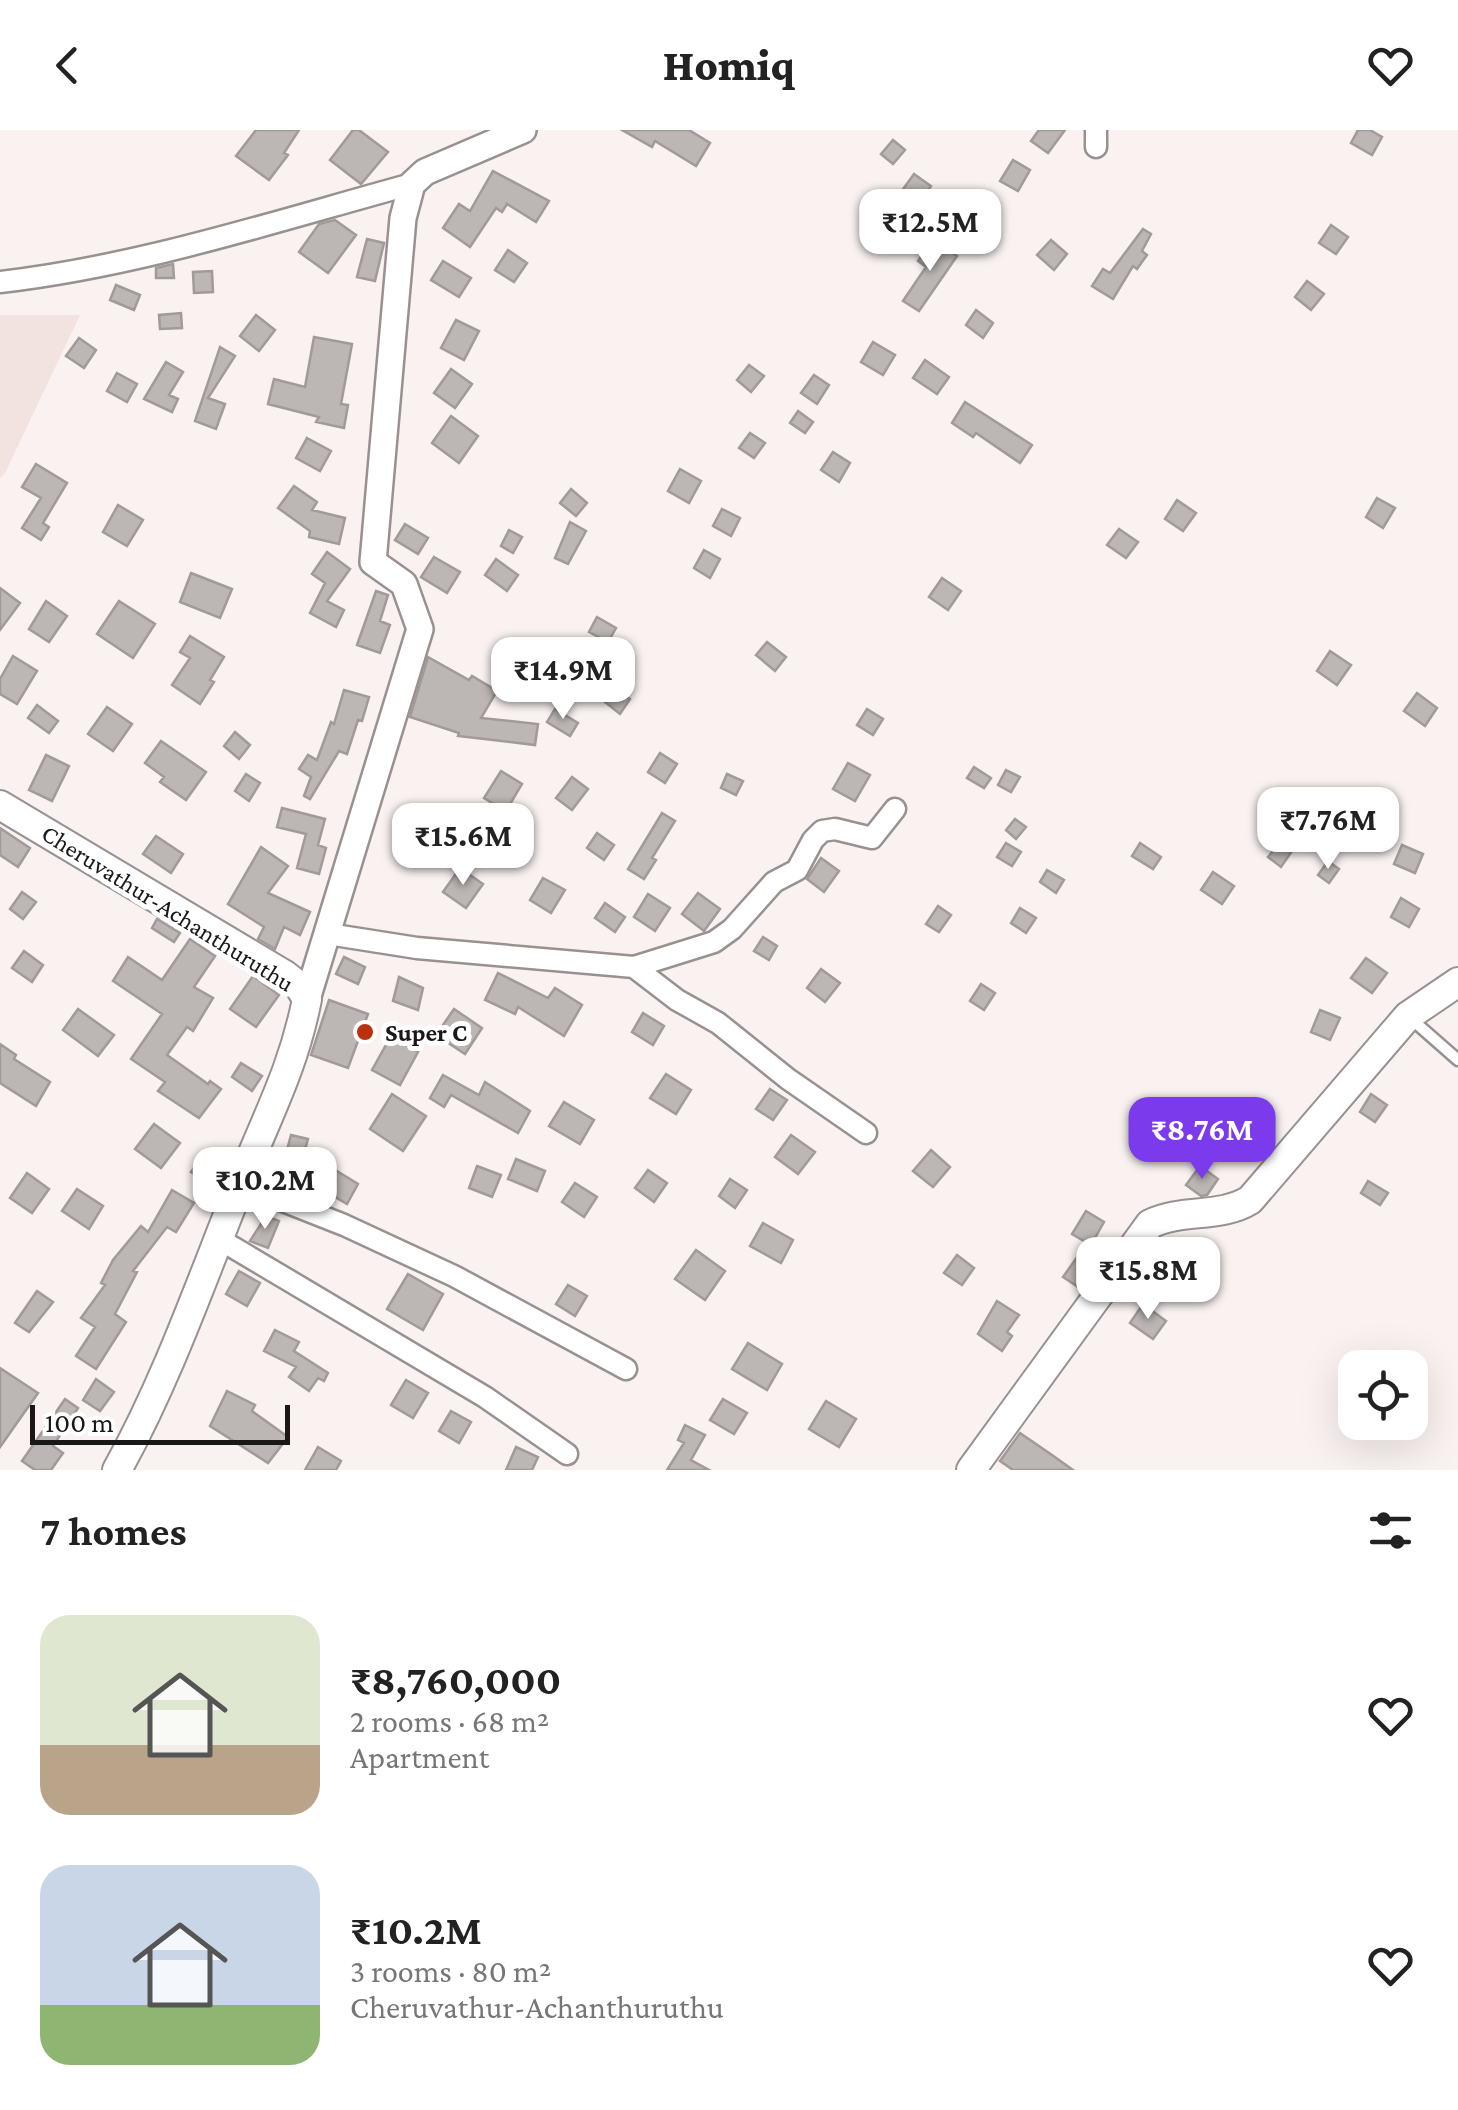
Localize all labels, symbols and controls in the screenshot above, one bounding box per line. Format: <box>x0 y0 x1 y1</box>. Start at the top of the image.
icon: back <box>40 38 95 93</box>
icon: heart <box>1363 38 1418 93</box>
text: Homiq <box>663 40 795 90</box>
pin: ₹12.5M <box>849 189 1011 274</box>
text: ₹12.5M <box>881 203 979 239</box>
pin: ₹14.9M <box>482 637 644 722</box>
text: ₹14.9M <box>513 651 613 687</box>
pin: ₹7.76M <box>1247 787 1409 872</box>
text: ₹7.76M <box>1279 801 1377 837</box>
pin: ₹15.6M <box>382 803 544 888</box>
text: ₹15.6M <box>414 817 512 853</box>
street label: Cheruvathur-Achanthuruthu <box>37 819 299 997</box>
place label: Super C <box>385 1019 467 1046</box>
marker: Super C <box>354 1021 376 1043</box>
pin: ₹8.76M <box>1121 1097 1283 1182</box>
text: ₹8.76M <box>1151 1111 1253 1147</box>
pin: ₹10.2M <box>184 1147 346 1232</box>
text: ₹10.2M <box>215 1161 315 1197</box>
pin: ₹15.8M <box>1067 1237 1229 1322</box>
text: ₹15.8M <box>1098 1251 1198 1287</box>
map controls <box>1338 1350 1428 1440</box>
button: locate <box>1338 1350 1428 1440</box>
scale bar <box>30 1400 290 1444</box>
text: 100 m <box>45 1407 114 1438</box>
icon: filters <box>1363 1503 1418 1558</box>
text: 7 homes <box>40 1507 187 1554</box>
icon: home <box>120 1655 240 1775</box>
text: ₹8,760,000 <box>350 1656 561 1703</box>
icon: heart <box>1363 1688 1418 1743</box>
text: 2 rooms · 68 m² <box>350 1703 549 1739</box>
text: Apartment <box>350 1739 489 1775</box>
icon: home <box>120 1905 240 2025</box>
text: ₹10.2M <box>350 1906 482 1953</box>
icon: heart <box>1363 1938 1418 1993</box>
text: 3 rooms · 80 m² <box>350 1953 551 1989</box>
text: Cheruvathur-Achanthuruthu <box>350 1989 724 2025</box>

